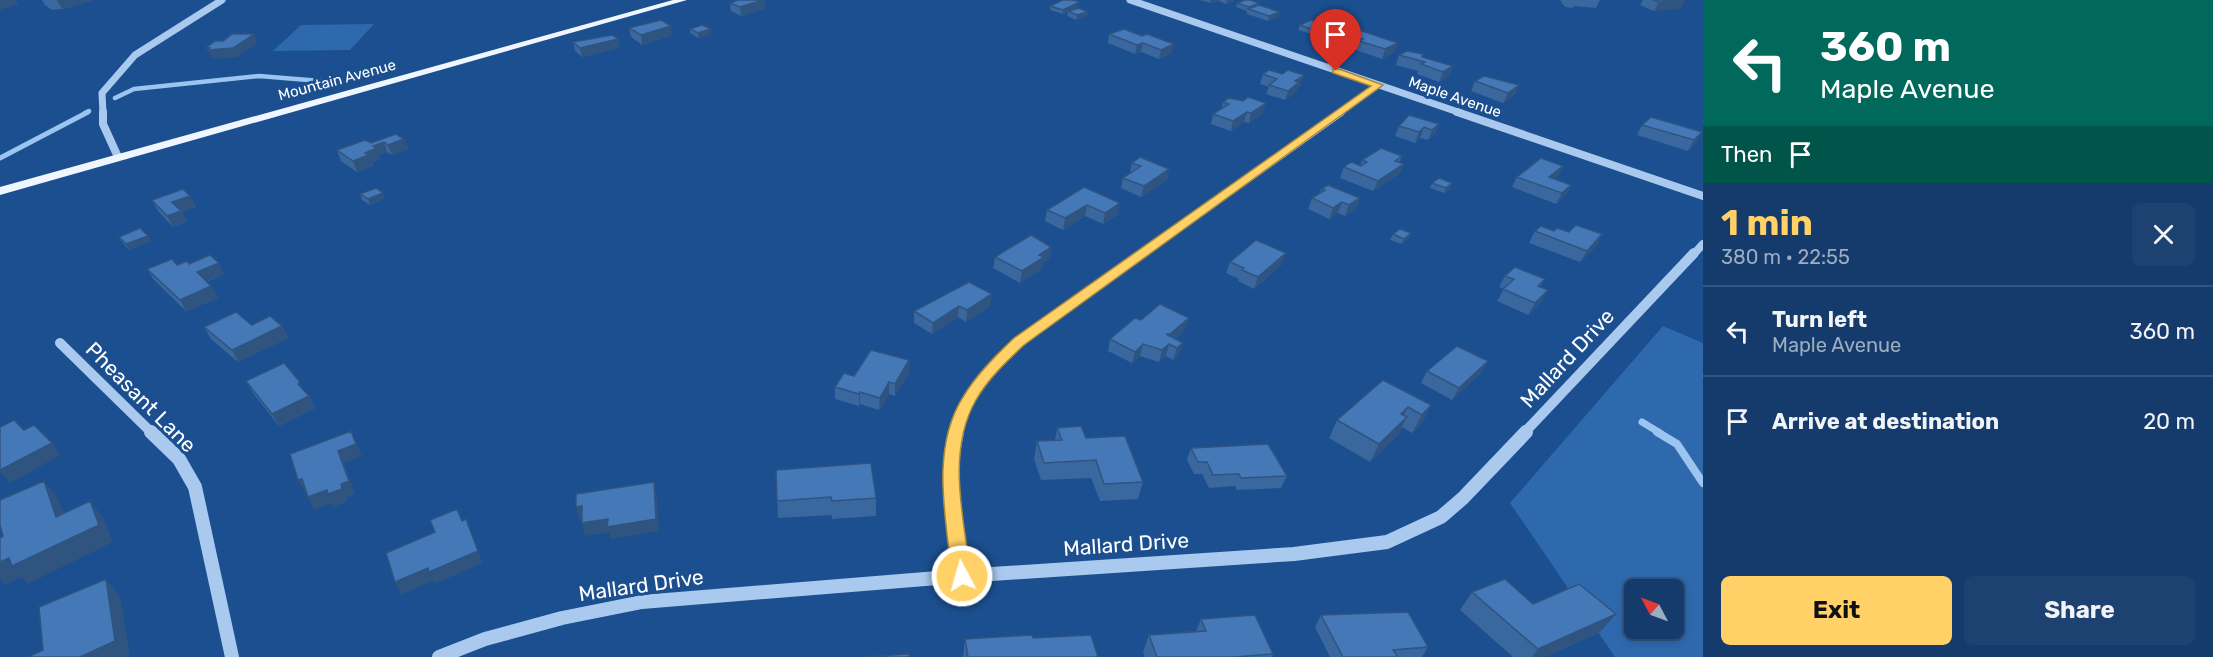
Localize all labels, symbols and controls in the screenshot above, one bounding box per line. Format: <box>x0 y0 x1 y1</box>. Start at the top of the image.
pin <box>1310 9 1361 71</box>
icon: arrive <box>1319 18 1352 51</box>
text: 360 m <box>1820 22 1951 72</box>
icon: left <box>1721 24 1799 102</box>
street label: Mountain Avenue <box>276 56 398 104</box>
street label: Maple Avenue <box>1406 73 1504 121</box>
text: Maple Avenue <box>1820 73 1995 105</box>
icon: arrive <box>1784 138 1817 171</box>
text: Then <box>1721 141 1772 168</box>
text: 1 min <box>1721 201 1813 244</box>
button: close <box>2132 203 2195 266</box>
text: 380 m · 22:55 <box>1721 245 1850 269</box>
street label: Mallard Drive <box>1515 303 1619 413</box>
text: Turn left <box>1772 306 1867 333</box>
icon: left <box>1721 315 1754 348</box>
text: 360 m <box>2130 318 2195 345</box>
text: Maple Avenue <box>1772 333 1901 357</box>
street label: Pheasant Lane <box>81 337 201 457</box>
icon: arrive <box>1721 405 1754 438</box>
text: Arrive at destination <box>1772 408 1999 435</box>
text: 20 m <box>2143 408 2195 435</box>
street label: Mallard Drive <box>1062 527 1190 561</box>
position arrow <box>930 544 994 608</box>
street label: Mallard Drive <box>577 564 705 606</box>
button: Exit <box>1721 576 1952 645</box>
button: Share <box>1964 576 2195 645</box>
north arrow <box>1624 579 1684 639</box>
map controls <box>1624 579 1684 639</box>

